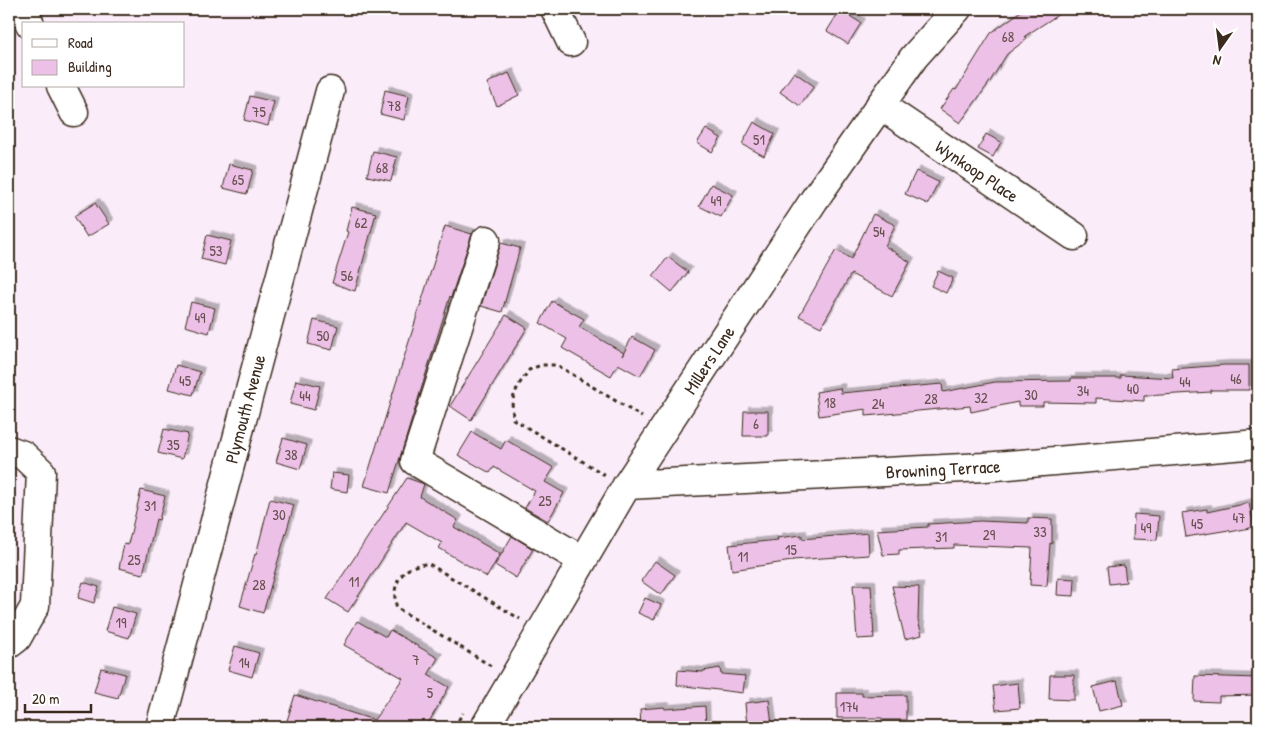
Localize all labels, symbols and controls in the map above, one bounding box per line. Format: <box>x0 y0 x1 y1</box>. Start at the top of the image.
legend <box>22 22 185 88</box>
north arrow <box>1194 22 1244 72</box>
house number: 68 <box>1002 26 1014 47</box>
text: Road <box>68 32 93 53</box>
text: N <box>1210 51 1223 71</box>
text: Building <box>68 56 112 77</box>
house number: 78 <box>387 95 401 116</box>
house number: 75 <box>252 101 267 122</box>
house number: 51 <box>753 129 765 150</box>
street label: Wynkoop Place <box>931 134 1023 208</box>
house number: 68 <box>376 157 388 178</box>
house number: 65 <box>232 169 245 190</box>
house number: 49 <box>710 190 722 211</box>
house number: 62 <box>354 212 368 233</box>
house number: 54 <box>873 221 885 242</box>
house number: 53 <box>209 240 223 261</box>
house number: 56 <box>341 265 353 286</box>
house number: 49 <box>194 307 206 328</box>
street label: Millers Lane <box>678 321 740 399</box>
house number: 50 <box>316 325 330 346</box>
street label: Plymouth Avenue <box>219 352 271 466</box>
house number: 46 <box>1230 368 1242 389</box>
house number: 45 <box>179 370 192 391</box>
house number: 44 <box>1179 371 1191 392</box>
house number: 40 <box>1127 378 1139 399</box>
house number: 34 <box>1077 380 1090 401</box>
house number: 30 <box>1024 384 1038 405</box>
house number: 44 <box>299 385 311 406</box>
house number: 32 <box>974 387 988 408</box>
house number: 28 <box>924 388 938 409</box>
house number: 18 <box>824 392 836 413</box>
house number: 24 <box>872 393 885 414</box>
house number: 6 <box>753 413 759 434</box>
house number: 35 <box>166 434 180 455</box>
house number: 38 <box>284 444 298 465</box>
street label: Browning Terrace <box>885 454 1001 484</box>
house number: 25 <box>538 490 552 511</box>
house number: 31 <box>144 495 156 516</box>
house number: 30 <box>272 504 286 525</box>
house number: 47 <box>1232 507 1246 528</box>
house number: 45 <box>1191 513 1204 534</box>
house number: 49 <box>1140 517 1152 538</box>
house number: 33 <box>1033 521 1047 542</box>
house number: 29 <box>983 524 996 545</box>
house number: 31 <box>935 526 947 547</box>
house number: 15 <box>785 539 798 560</box>
house number: 11 <box>738 546 748 567</box>
house number: 25 <box>127 549 141 570</box>
house number: 11 <box>349 571 359 592</box>
house number: 28 <box>252 574 266 595</box>
house number: 19 <box>116 612 127 633</box>
house number: 7 <box>412 649 420 670</box>
house number: 14 <box>238 652 250 673</box>
scale bar <box>25 681 91 713</box>
house number: 5 <box>427 682 434 703</box>
text: 20 m <box>32 688 59 709</box>
house number: 174 <box>840 696 859 717</box>

